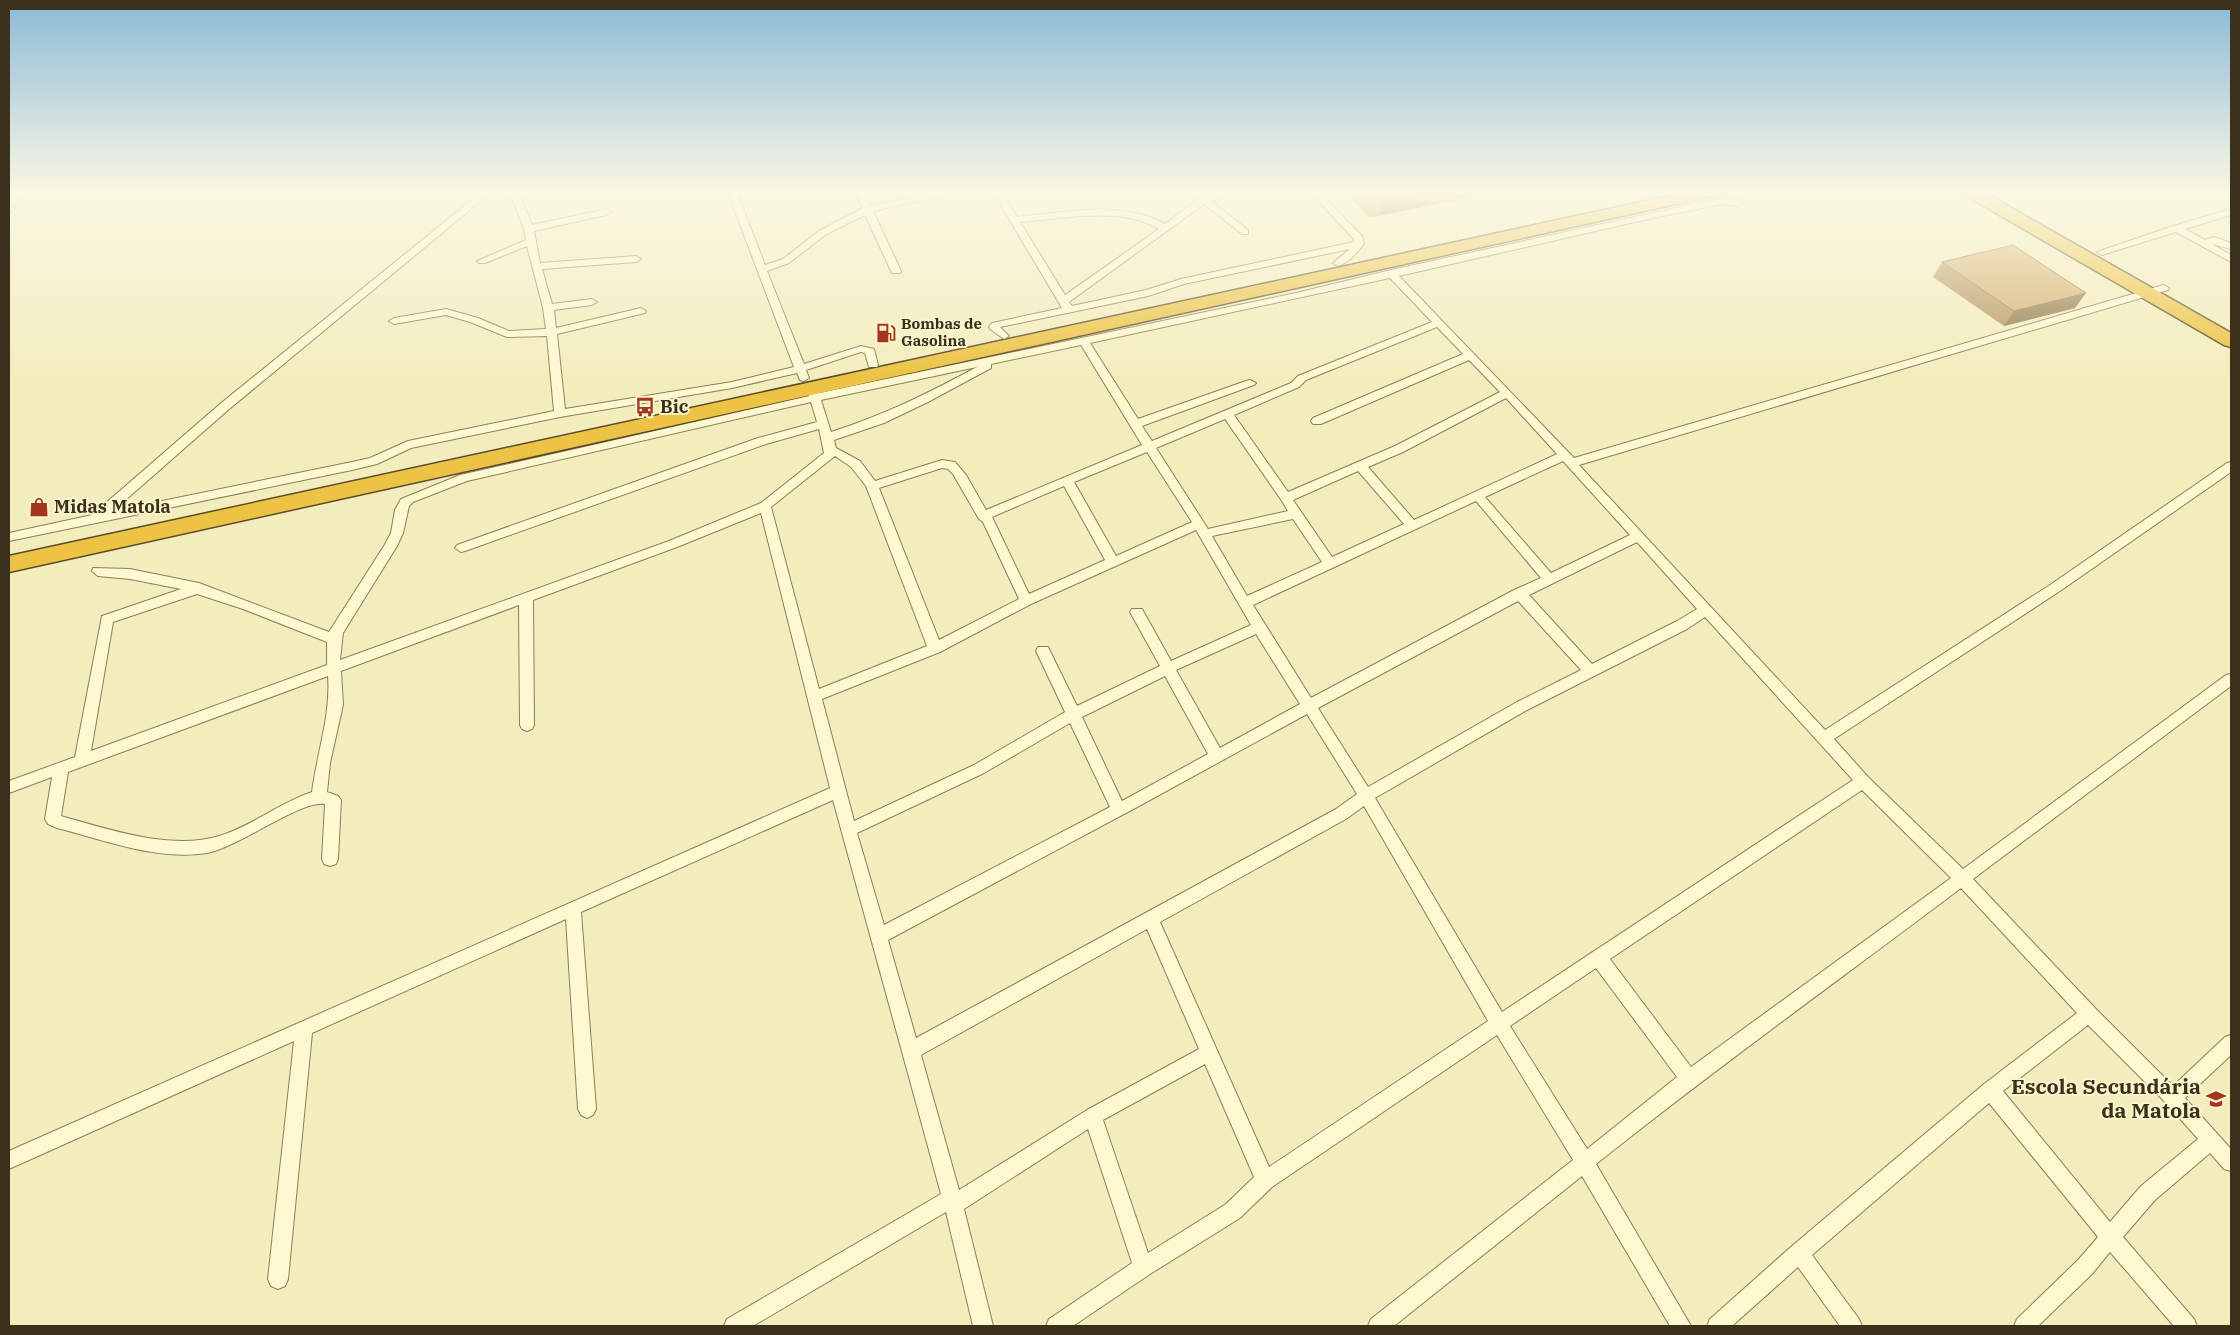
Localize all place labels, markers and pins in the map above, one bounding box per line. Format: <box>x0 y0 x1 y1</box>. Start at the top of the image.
place label: Bombas de Gasolina <box>901 314 982 350</box>
fuel station icon: Bombas de Gasolina <box>875 322 897 344</box>
place label: Bic <box>660 395 689 418</box>
bus stop icon: Bic <box>634 396 656 418</box>
place label: Midas Matola <box>54 495 171 518</box>
shop icon: Midas Matola <box>28 496 50 518</box>
place label: Escola Secundária da Matola <box>2011 1072 2201 1124</box>
school or university icon: Escola Secundária da Matola <box>2205 1088 2227 1110</box>

